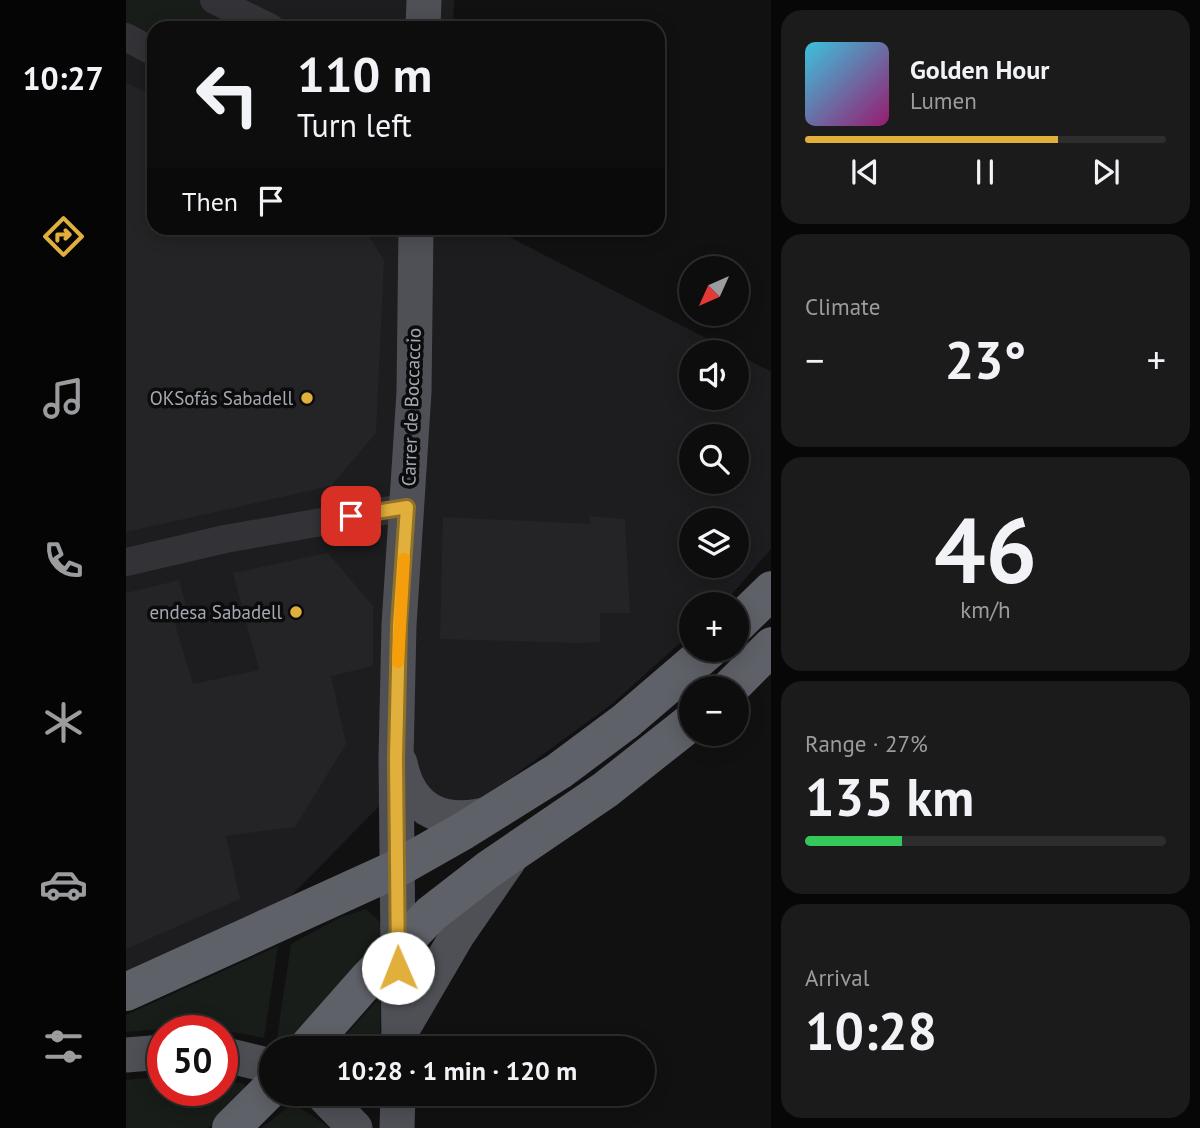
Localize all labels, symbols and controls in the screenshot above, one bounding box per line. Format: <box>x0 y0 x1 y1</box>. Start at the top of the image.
text: 110 m <box>297 42 432 106</box>
icon: left <box>182 49 273 140</box>
text: Golden Hour <box>910 53 1049 86</box>
text: 10:27 <box>22 57 104 99</box>
text: Lumen <box>910 86 977 115</box>
text: Turn left <box>297 104 412 146</box>
icon: previous <box>846 153 884 191</box>
icon: pause <box>966 153 1004 191</box>
icon: next <box>1087 153 1125 191</box>
icon: arrive <box>252 182 290 220</box>
text: Then <box>182 185 238 218</box>
icon: directions <box>39 212 88 261</box>
north arrow <box>679 256 749 326</box>
map controls <box>679 256 749 746</box>
text: Climate <box>805 292 880 321</box>
text: 23° <box>945 326 1026 393</box>
street label: Carrer de Boccaccio <box>396 327 426 487</box>
text: − <box>805 335 824 384</box>
text: + <box>1147 335 1166 384</box>
button: sound <box>679 340 749 410</box>
icon: music <box>39 374 88 423</box>
place label: OKSofás Sabadell <box>150 386 293 410</box>
marker: OKSofás Sabadell <box>299 390 315 406</box>
button: search <box>679 424 749 494</box>
pin <box>321 486 381 546</box>
text: 46 <box>934 490 1037 608</box>
icon: arrive <box>332 497 370 535</box>
button: layers <box>679 508 749 578</box>
icon: phone <box>39 536 88 585</box>
button: + <box>679 592 749 662</box>
text: km/h <box>960 595 1011 624</box>
place label: endesa Sabadell <box>149 600 282 624</box>
marker: endesa Sabadell <box>288 604 304 620</box>
button: − <box>679 676 749 746</box>
icon: climate <box>39 698 88 747</box>
text: Range · 27% <box>805 729 928 758</box>
text: 135 km <box>805 763 974 830</box>
icon: car <box>39 860 88 909</box>
position arrow <box>361 931 435 1005</box>
text: Arrival <box>805 963 869 992</box>
text: 10:28 <box>805 997 937 1064</box>
speed limit sign: 50 <box>147 1015 238 1106</box>
icon: filters <box>39 1022 88 1071</box>
text: 10:28 · 1 min · 120 m <box>337 1054 577 1087</box>

